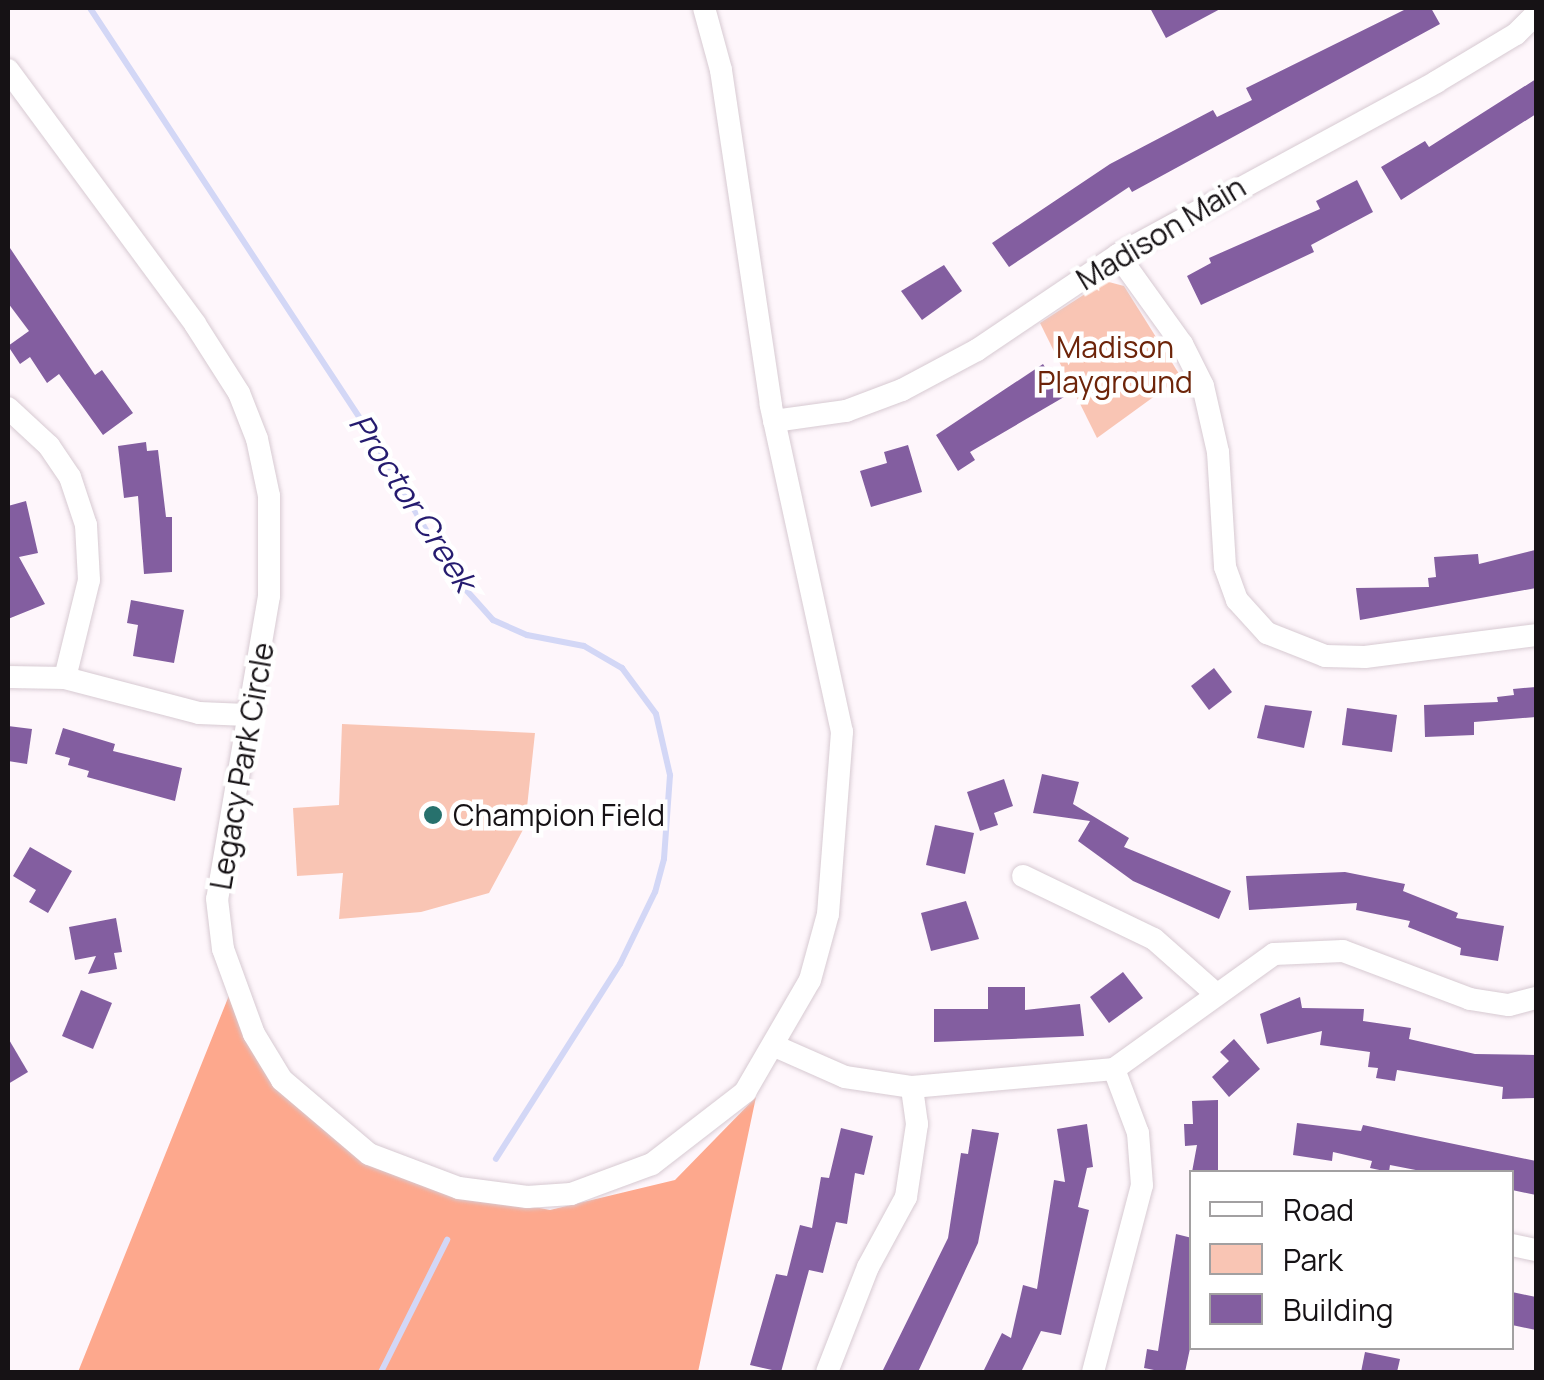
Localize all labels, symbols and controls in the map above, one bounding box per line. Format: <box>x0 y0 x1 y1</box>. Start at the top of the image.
street label: Madison Main <box>1070 168 1252 298</box>
park label: Madison Playground <box>1037 329 1193 400</box>
water label: Proctor Creek <box>341 406 485 598</box>
street label: Legacy Park Circle <box>203 639 281 893</box>
place label: Champion Field <box>453 797 665 833</box>
marker: Champion Field <box>422 804 444 826</box>
legend <box>1189 1170 1514 1350</box>
text: Road <box>1283 1189 1354 1230</box>
text: Park <box>1283 1239 1343 1280</box>
text: Building <box>1283 1289 1394 1330</box>

